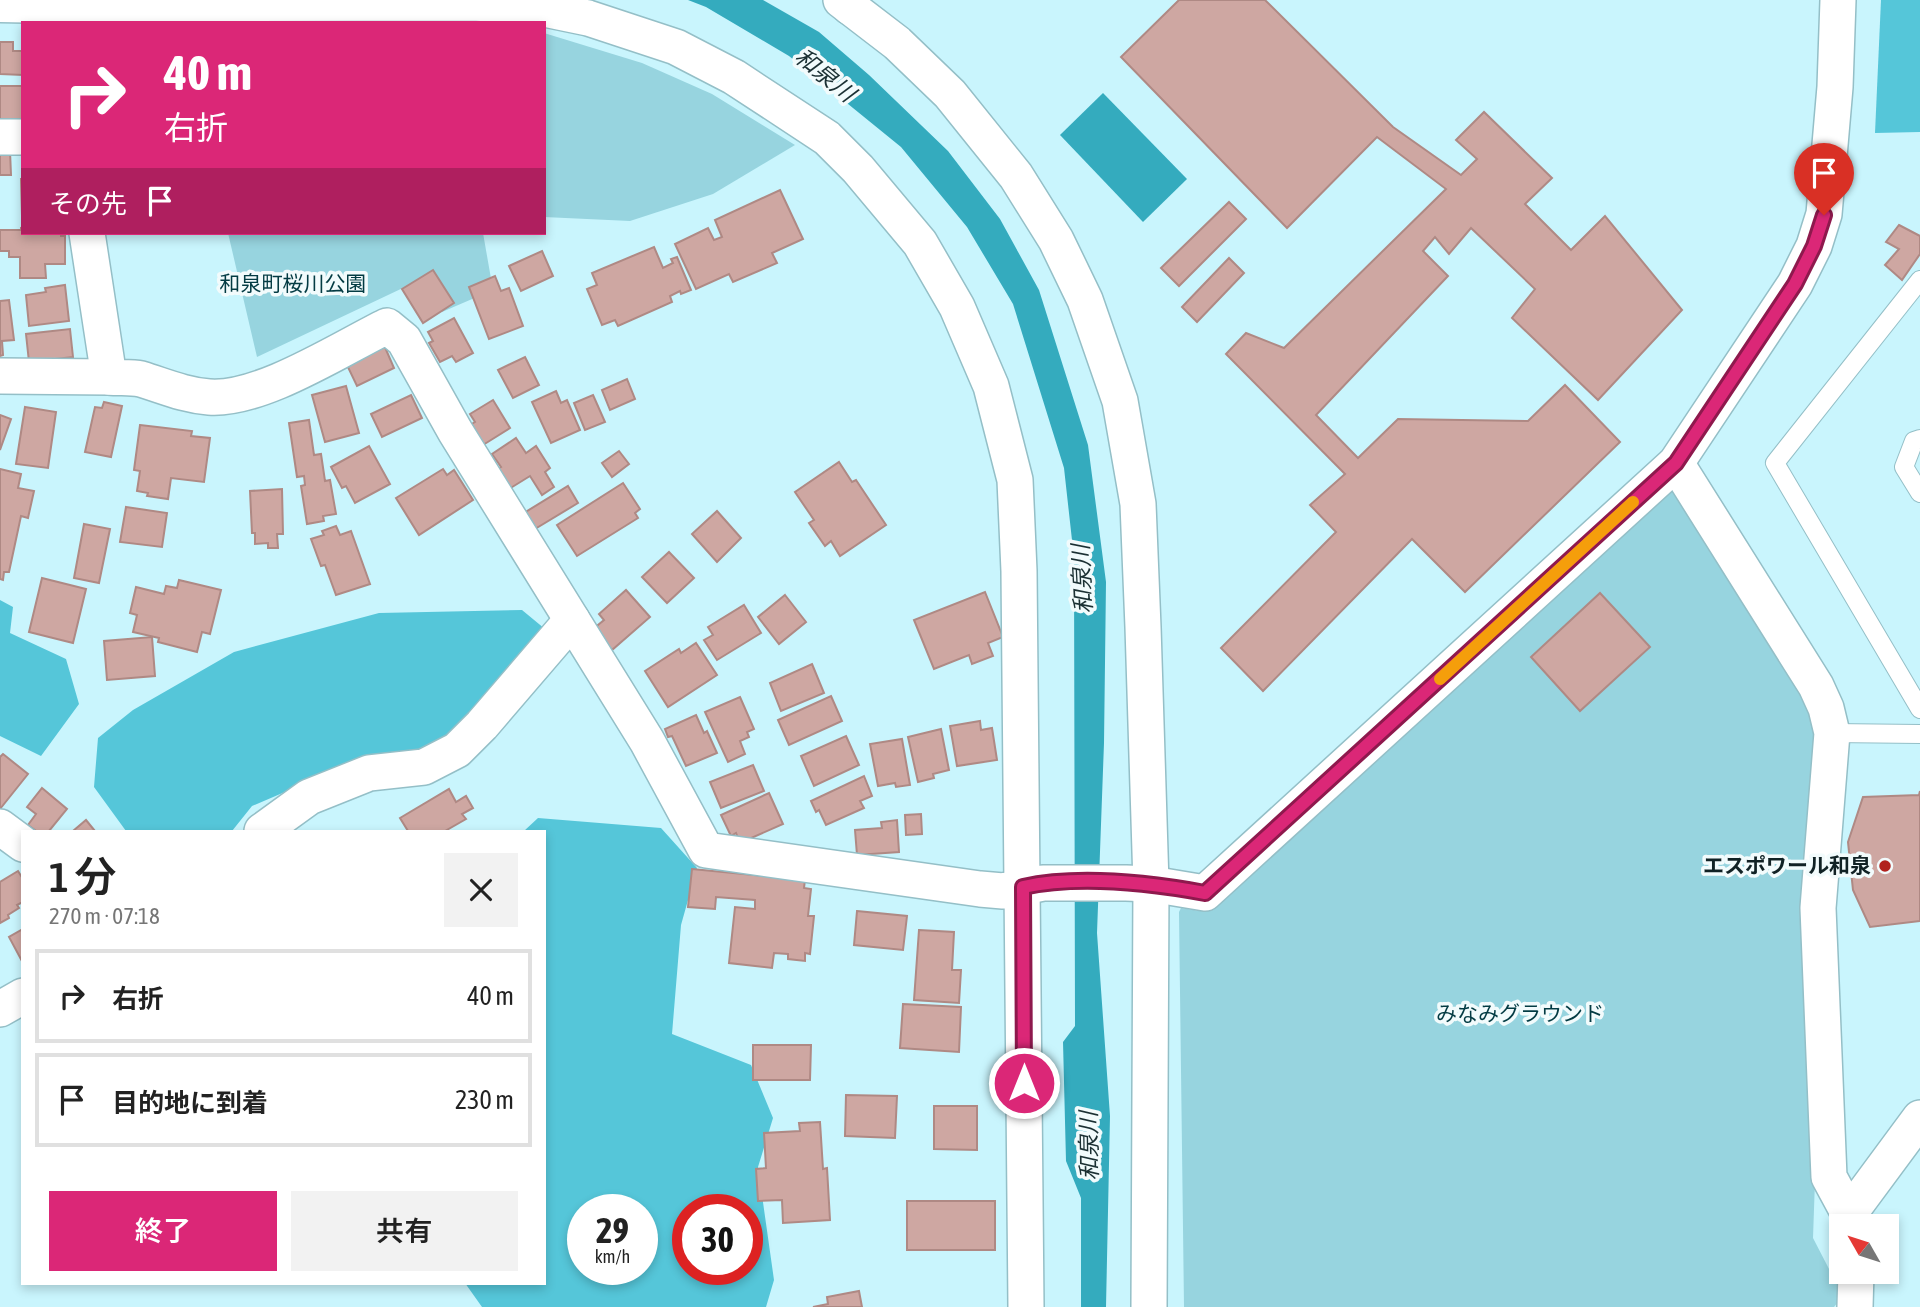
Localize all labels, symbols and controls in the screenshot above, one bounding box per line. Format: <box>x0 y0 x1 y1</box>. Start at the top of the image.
water label: 和泉川 <box>790 43 862 109</box>
text: 40 m <box>164 44 252 100</box>
icon: right <box>49 49 140 140</box>
text: 右折 <box>164 109 228 146</box>
pin <box>1794 143 1854 215</box>
icon: arrive <box>1805 154 1843 192</box>
icon: arrive <box>141 182 179 220</box>
text: その先 <box>49 189 127 219</box>
park label: 和泉町桜川公園 <box>220 271 367 295</box>
water label: 和泉川 <box>1067 541 1097 614</box>
text: 1 分 <box>49 853 117 901</box>
button: close <box>444 853 518 927</box>
place label: エスポワール和泉 <box>1703 853 1871 877</box>
marker: エスポワール和泉 <box>1877 858 1893 874</box>
text: 270 m · 07:18 <box>49 903 160 929</box>
icon: right <box>53 977 91 1015</box>
text: 40 m <box>467 981 514 1011</box>
text: 右折 <box>112 984 164 1014</box>
park label: みなみグラウンド <box>1436 1001 1604 1025</box>
position arrow <box>987 1046 1061 1120</box>
icon: arrive <box>53 1081 91 1119</box>
text: 230 m <box>455 1085 514 1115</box>
text: 目的地に到着 <box>112 1088 268 1118</box>
water label: 和泉川 <box>1075 1108 1103 1181</box>
button: 終了 <box>49 1191 277 1271</box>
button: 共有 <box>291 1191 518 1271</box>
speed limit sign: 30 <box>672 1194 763 1285</box>
text: 29 <box>596 1210 629 1250</box>
north arrow <box>1829 1214 1899 1284</box>
map controls <box>1829 1214 1899 1284</box>
text: km/h <box>595 1246 630 1267</box>

